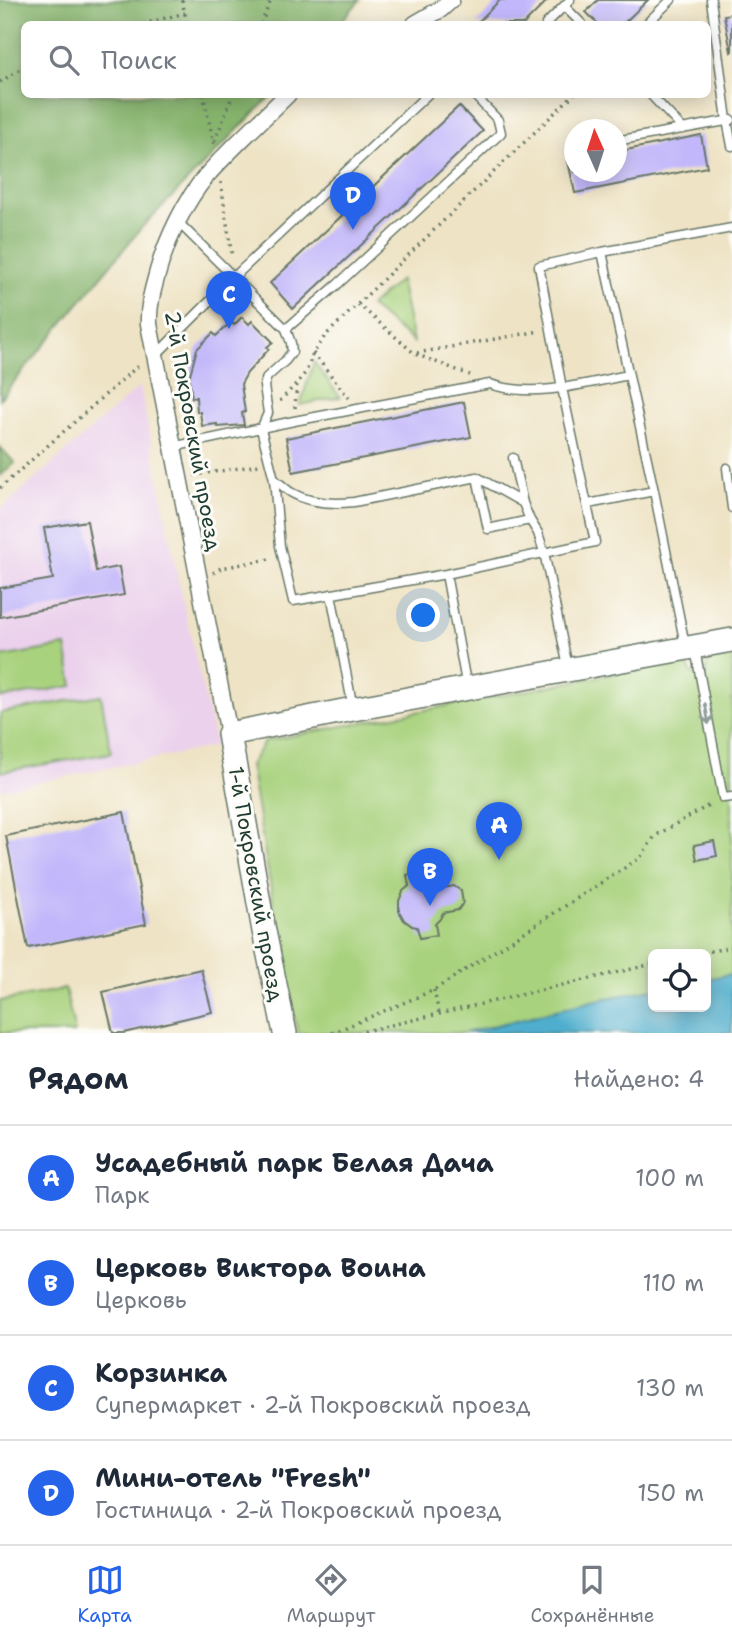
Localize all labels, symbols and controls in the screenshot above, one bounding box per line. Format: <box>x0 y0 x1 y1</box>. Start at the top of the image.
search box <box>21 21 711 98</box>
icon: search <box>45 41 83 79</box>
text: Поиск <box>101 42 177 77</box>
north arrow <box>564 119 627 182</box>
pin: D <box>330 172 376 230</box>
pin: C <box>206 271 252 329</box>
street label: 2-й Покровский проезд <box>158 309 228 553</box>
your location <box>406 598 440 632</box>
one-way arrow <box>701 702 714 725</box>
street label: 1-й Покровский проезд <box>222 764 290 1004</box>
pin: A <box>476 802 522 860</box>
pin: B <box>407 848 453 906</box>
map controls <box>648 949 711 1012</box>
button: locate <box>648 949 711 1012</box>
text: Рядом <box>28 1058 128 1099</box>
text: Найдено: 4 <box>574 1064 704 1094</box>
text: Усадебный парк Белая Дача <box>95 1145 494 1180</box>
text: A <box>42 1163 60 1193</box>
text: 100 m <box>635 1163 704 1193</box>
text: Парк <box>95 1180 150 1210</box>
text: Церковь Виктора Воина <box>95 1250 426 1285</box>
text: B <box>44 1268 58 1298</box>
text: 110 m <box>642 1268 704 1298</box>
text: Церковь <box>95 1285 187 1315</box>
text: Корзинка <box>95 1355 227 1390</box>
text: C <box>44 1373 58 1403</box>
text: 130 m <box>636 1373 704 1403</box>
text: Супермаркет · 2-й Покровский проезд <box>95 1390 531 1420</box>
text: Мини-отель "Fresh" <box>95 1460 371 1495</box>
text: D <box>43 1478 59 1508</box>
text: 150 m <box>637 1478 704 1508</box>
text: Гостиница · 2-й Покровский проезд <box>95 1495 501 1525</box>
tab: Карта <box>77 1561 132 1628</box>
tab: Маршрут <box>287 1561 375 1628</box>
tab: Сохранённые <box>530 1561 655 1628</box>

